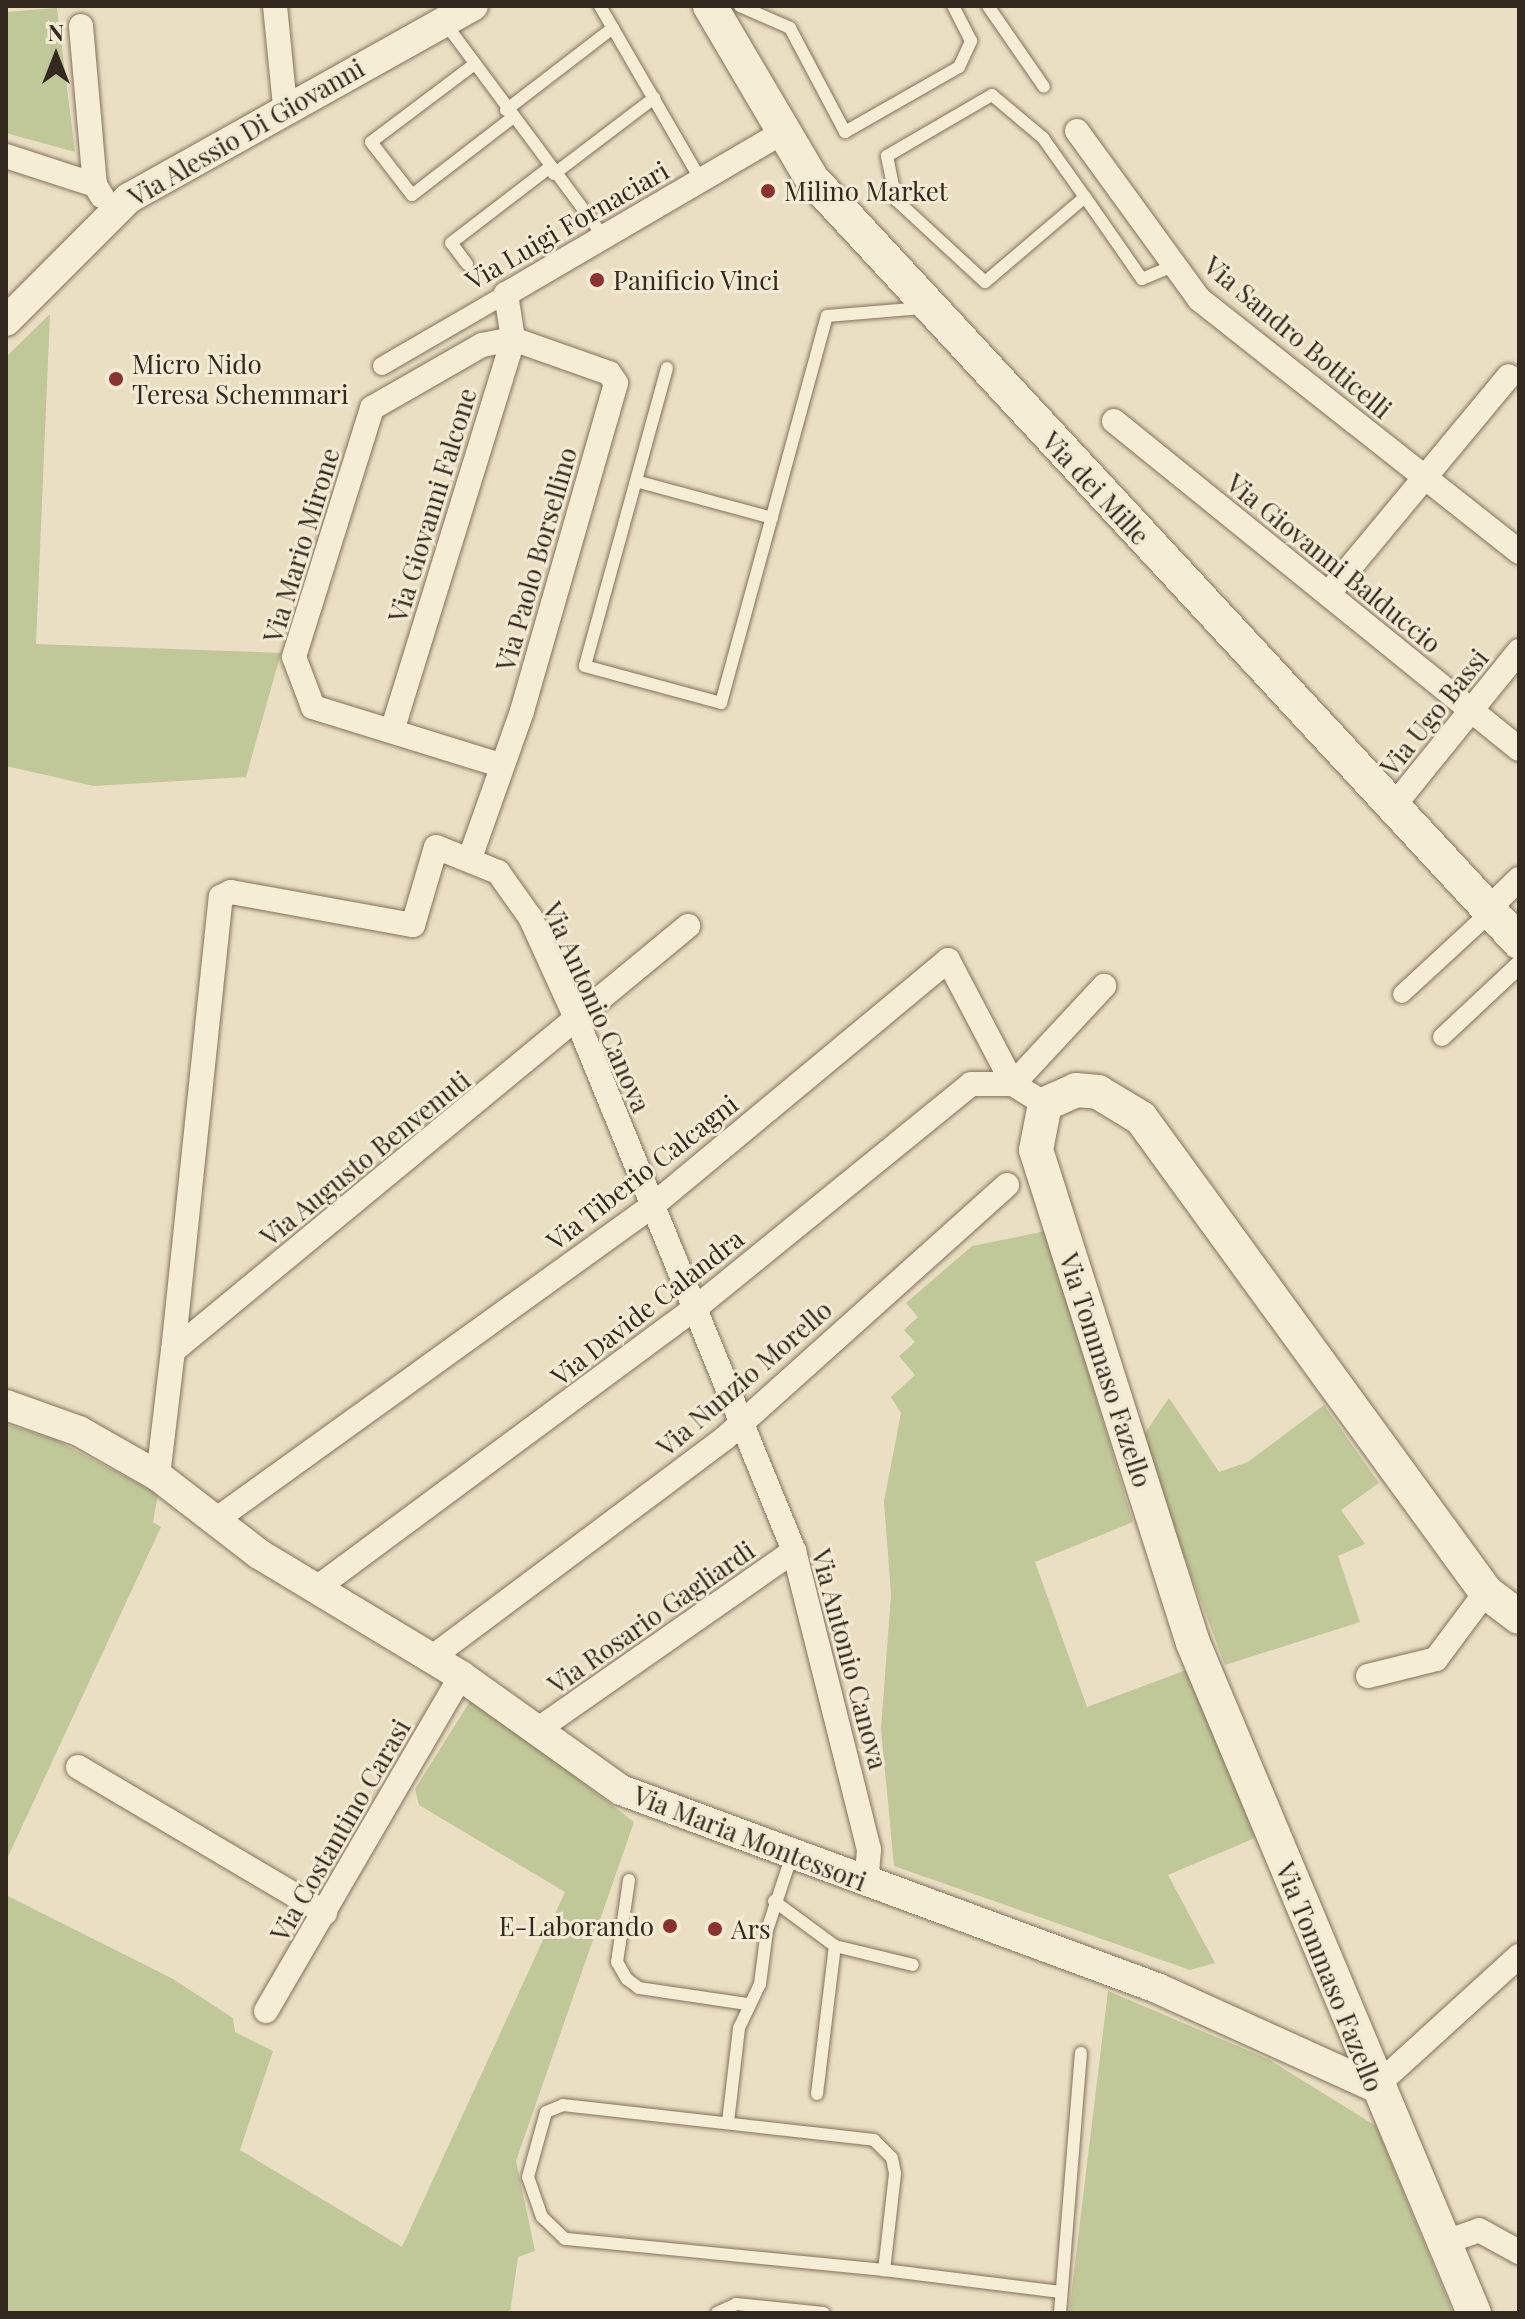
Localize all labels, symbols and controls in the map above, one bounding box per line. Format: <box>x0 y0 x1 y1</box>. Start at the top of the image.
north arrow <box>16 16 96 96</box>
text: N <box>48 17 64 47</box>
street label: Via Alessio Di Giovanni <box>122 51 370 213</box>
street label: Via Luigi Fornaciari <box>460 154 674 296</box>
place label: Milino Market <box>784 175 948 207</box>
marker: Milino Market <box>759 182 777 200</box>
street label: Via Sandro Botticelli <box>1198 249 1398 425</box>
place label: Panificio Vinci <box>613 264 780 296</box>
marker: Panificio Vinci <box>588 271 606 289</box>
place label: Micro Nido Teresa Schemmari <box>132 348 349 410</box>
marker: Micro Nido Teresa Schemmari <box>107 370 125 388</box>
street label: Via Giovanni Falcone <box>381 384 483 626</box>
street label: Via dei Mille <box>1036 425 1156 551</box>
street label: Via Paolo Borsellino <box>489 443 583 675</box>
street label: Via Mario Mirone <box>257 444 345 646</box>
street label: Via Giovanni Balduccio <box>1220 467 1448 659</box>
street label: Via Ugo Bassi <box>1373 642 1495 782</box>
street label: Via Antonio Canova <box>536 897 658 1117</box>
street label: Via Augusto Benvenuti <box>254 1064 476 1252</box>
street label: Via Tiberio Calcagni <box>540 1087 744 1257</box>
street label: Via Davide Calandra <box>545 1222 749 1392</box>
street label: Via Tommaso Fazello <box>1053 1249 1159 1491</box>
street label: Via Nunzio Morello <box>650 1294 838 1462</box>
street label: Via Rosario Gagliardi <box>542 1534 760 1700</box>
street label: Via Antonio Canova <box>805 1545 895 1773</box>
street label: Via Costantino Carasi <box>264 1713 416 1947</box>
street label: Via Maria Montessori <box>629 1779 871 1897</box>
street label: Via Tommaso Fazello <box>1270 1857 1390 2097</box>
place label: E-Laborando <box>499 1910 654 1942</box>
place label: Ars <box>731 1913 771 1945</box>
marker: E-Laborando <box>661 1917 679 1935</box>
marker: Ars <box>706 1920 724 1938</box>

